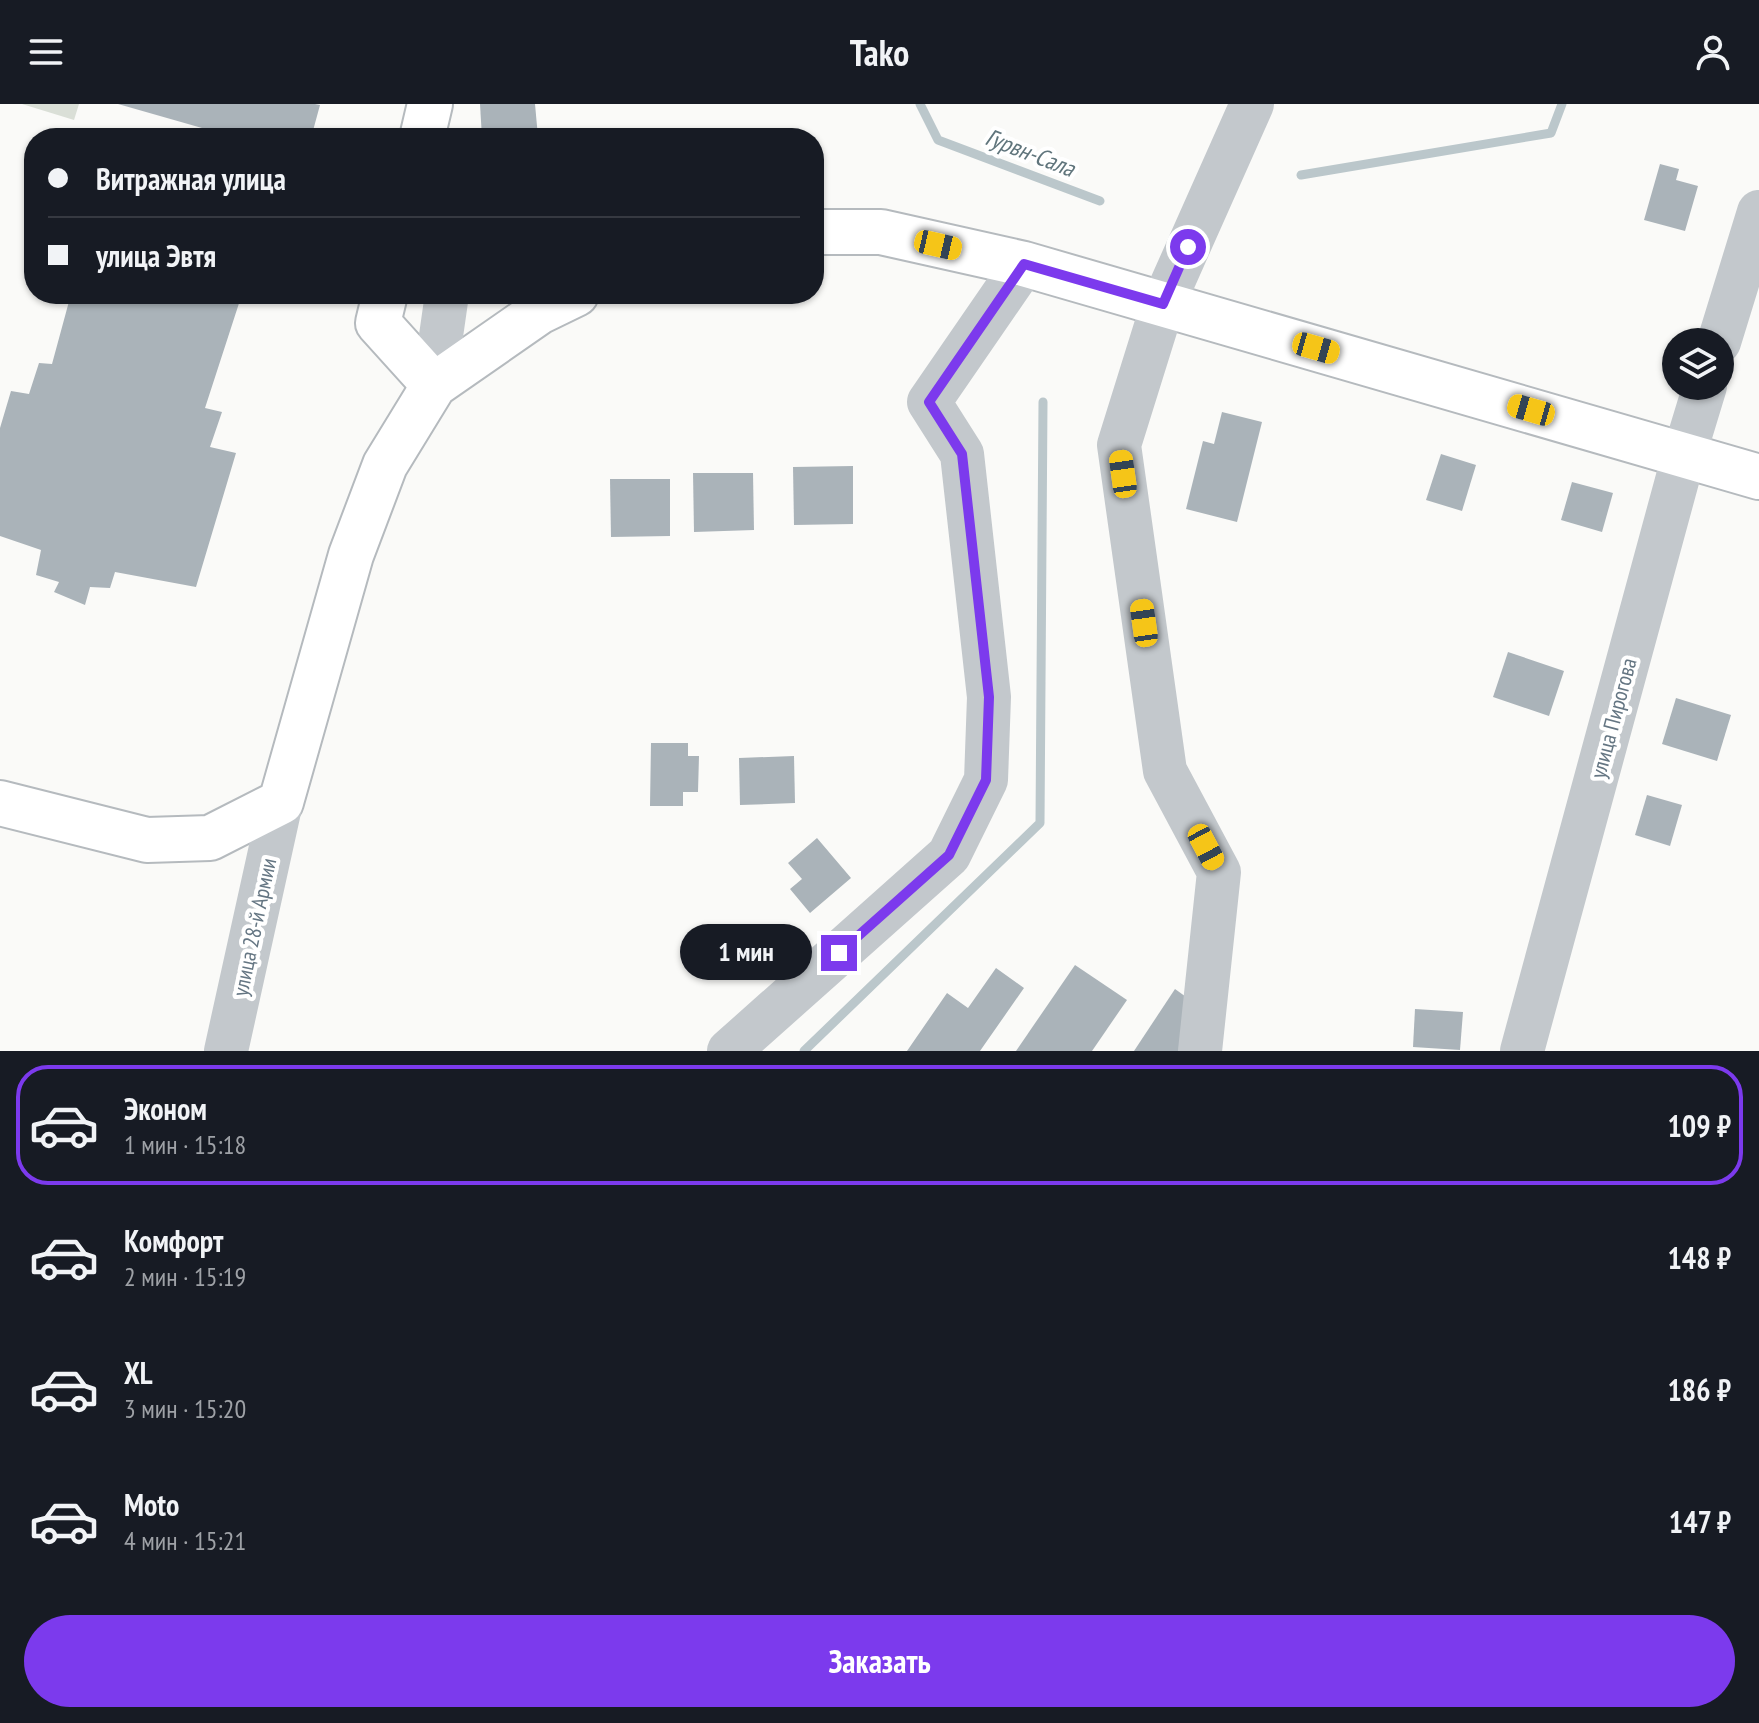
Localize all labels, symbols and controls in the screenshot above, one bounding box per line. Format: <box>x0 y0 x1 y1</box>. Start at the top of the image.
text: Tako <box>850 29 909 76</box>
icon: menu <box>24 30 68 74</box>
icon: person <box>1691 30 1735 74</box>
water label: Гурвн-Сала <box>981 121 1080 184</box>
text: Витражная улица <box>96 159 286 198</box>
car <box>912 228 964 262</box>
route start <box>1170 229 1206 265</box>
text: улица Эвтя <box>96 236 216 275</box>
map controls <box>1662 328 1734 400</box>
button: layers <box>1662 328 1734 400</box>
car <box>1290 330 1342 366</box>
car <box>1505 392 1557 428</box>
car <box>1108 449 1138 499</box>
car <box>1129 598 1159 648</box>
street label: улица Пирогова <box>1583 655 1643 781</box>
car <box>1184 820 1228 874</box>
street label: улица 28-й Армии <box>226 855 282 999</box>
callout: 1 мин <box>679 925 811 981</box>
text: 1 мин <box>718 935 774 968</box>
route end <box>821 935 857 971</box>
icon: car <box>28 1089 100 1161</box>
text: Эконом <box>124 1089 207 1128</box>
text: 109 ₽ <box>1667 1106 1731 1145</box>
text: 1 мин · 15:18 <box>124 1128 246 1161</box>
icon: car <box>28 1221 100 1293</box>
text: Комфорт <box>124 1221 223 1260</box>
text: 148 ₽ <box>1667 1238 1731 1277</box>
text: 2 мин · 15:19 <box>124 1260 246 1293</box>
icon: car <box>28 1353 100 1425</box>
text: XL <box>124 1353 153 1392</box>
text: 186 ₽ <box>1667 1370 1731 1409</box>
text: 3 мин · 15:20 <box>124 1392 246 1425</box>
icon: car <box>28 1485 100 1557</box>
text: Moto <box>124 1485 179 1524</box>
text: 147 ₽ <box>1669 1502 1731 1541</box>
text: 4 мин · 15:21 <box>124 1524 246 1557</box>
button: Заказать <box>24 1615 1735 1707</box>

